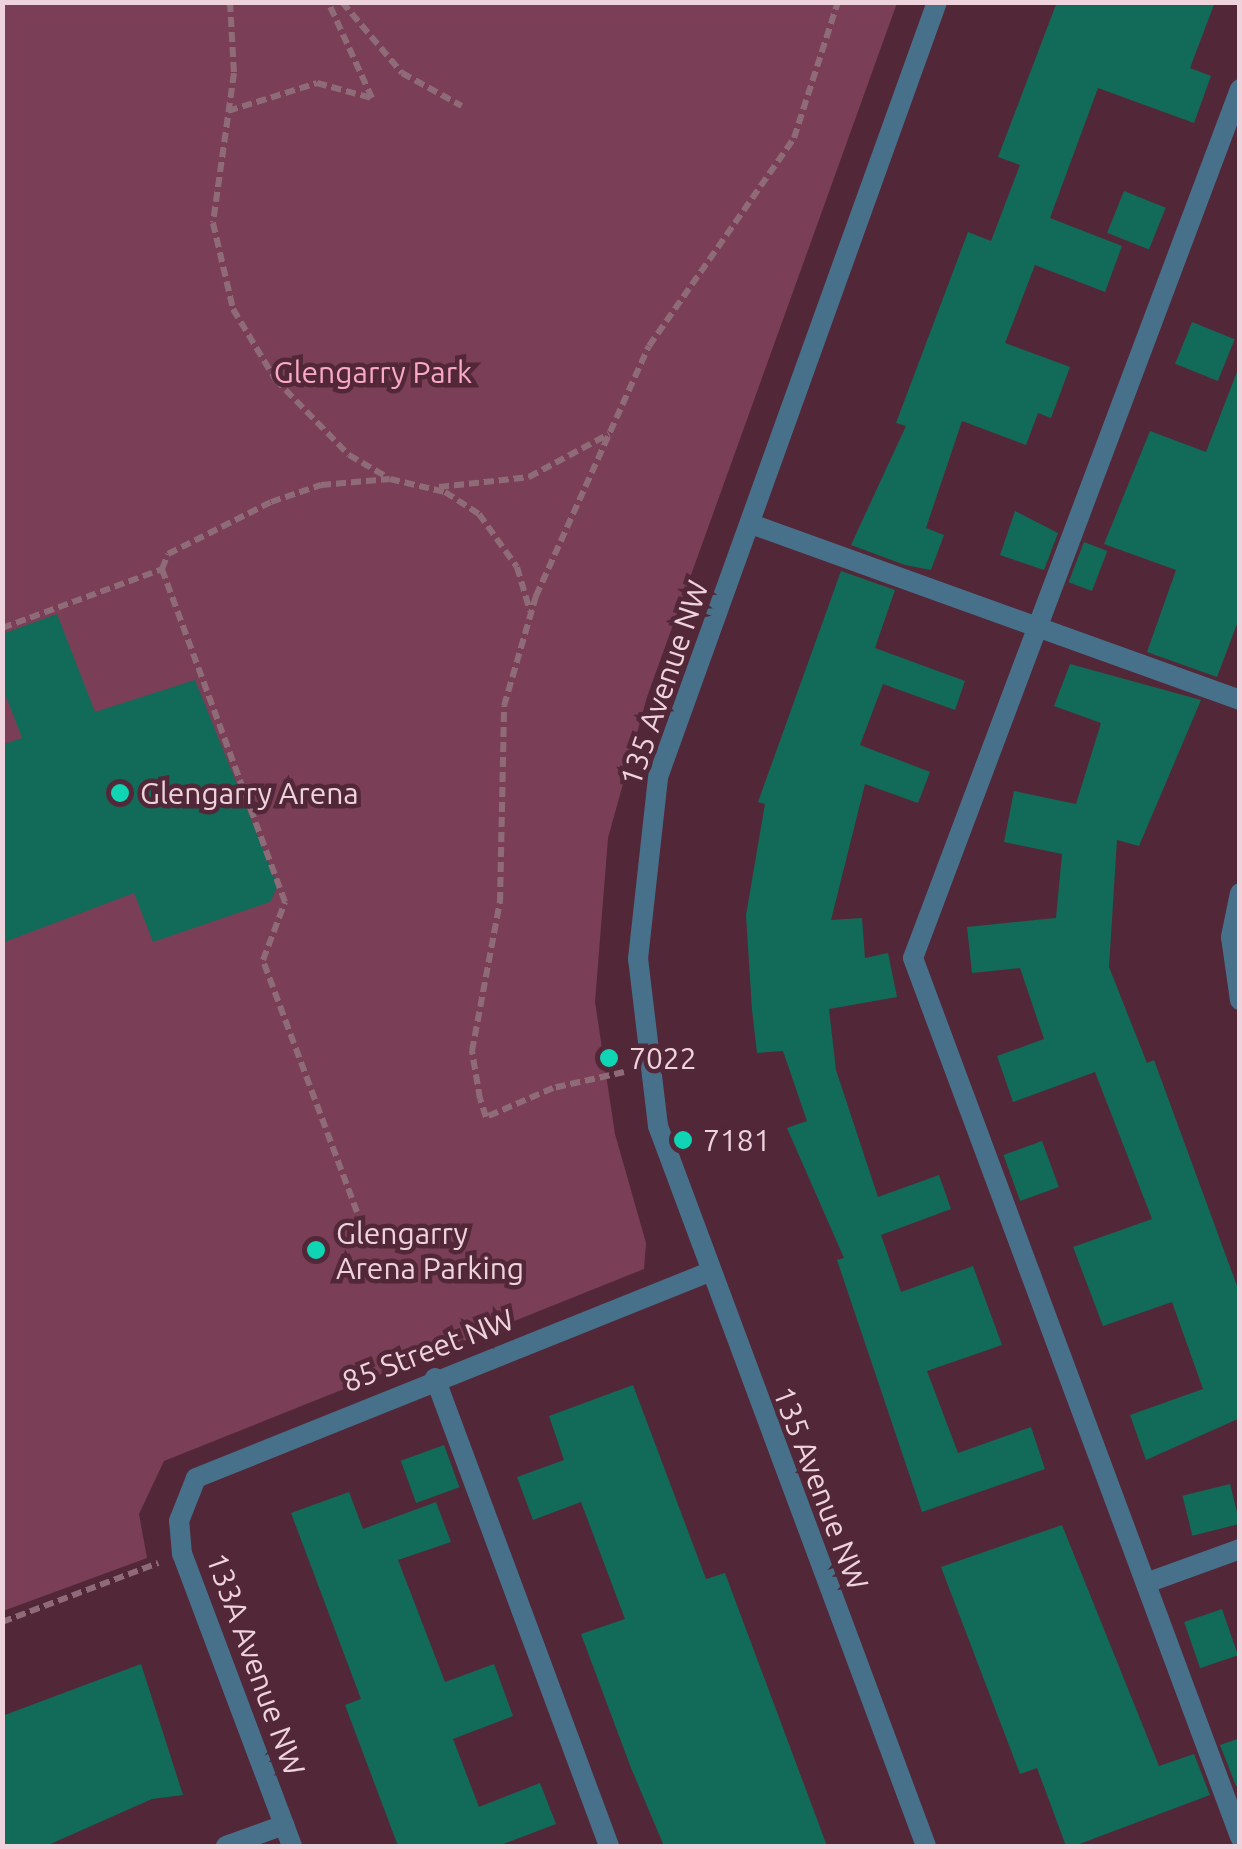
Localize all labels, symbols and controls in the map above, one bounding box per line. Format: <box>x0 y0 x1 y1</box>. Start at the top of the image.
park label: Glengarry Park <box>274 354 472 390</box>
street label: 135 Avenue NW <box>612 576 716 790</box>
place label: Glengarry Arena <box>140 775 359 811</box>
marker: Glengarry Arena <box>109 782 131 804</box>
place label: 7022 <box>629 1040 697 1076</box>
marker: 7022 <box>598 1047 620 1069</box>
place label: 7181 <box>703 1122 771 1158</box>
marker: 7181 <box>672 1129 694 1151</box>
place label: Glengarry Arena Parking <box>336 1215 524 1286</box>
marker: Glengarry Arena Parking <box>305 1239 327 1261</box>
street label: 85 Street NW <box>337 1301 519 1399</box>
street label: 135 Avenue NW <box>766 1381 876 1595</box>
street label: 133A Avenue NW <box>199 1548 313 1780</box>

